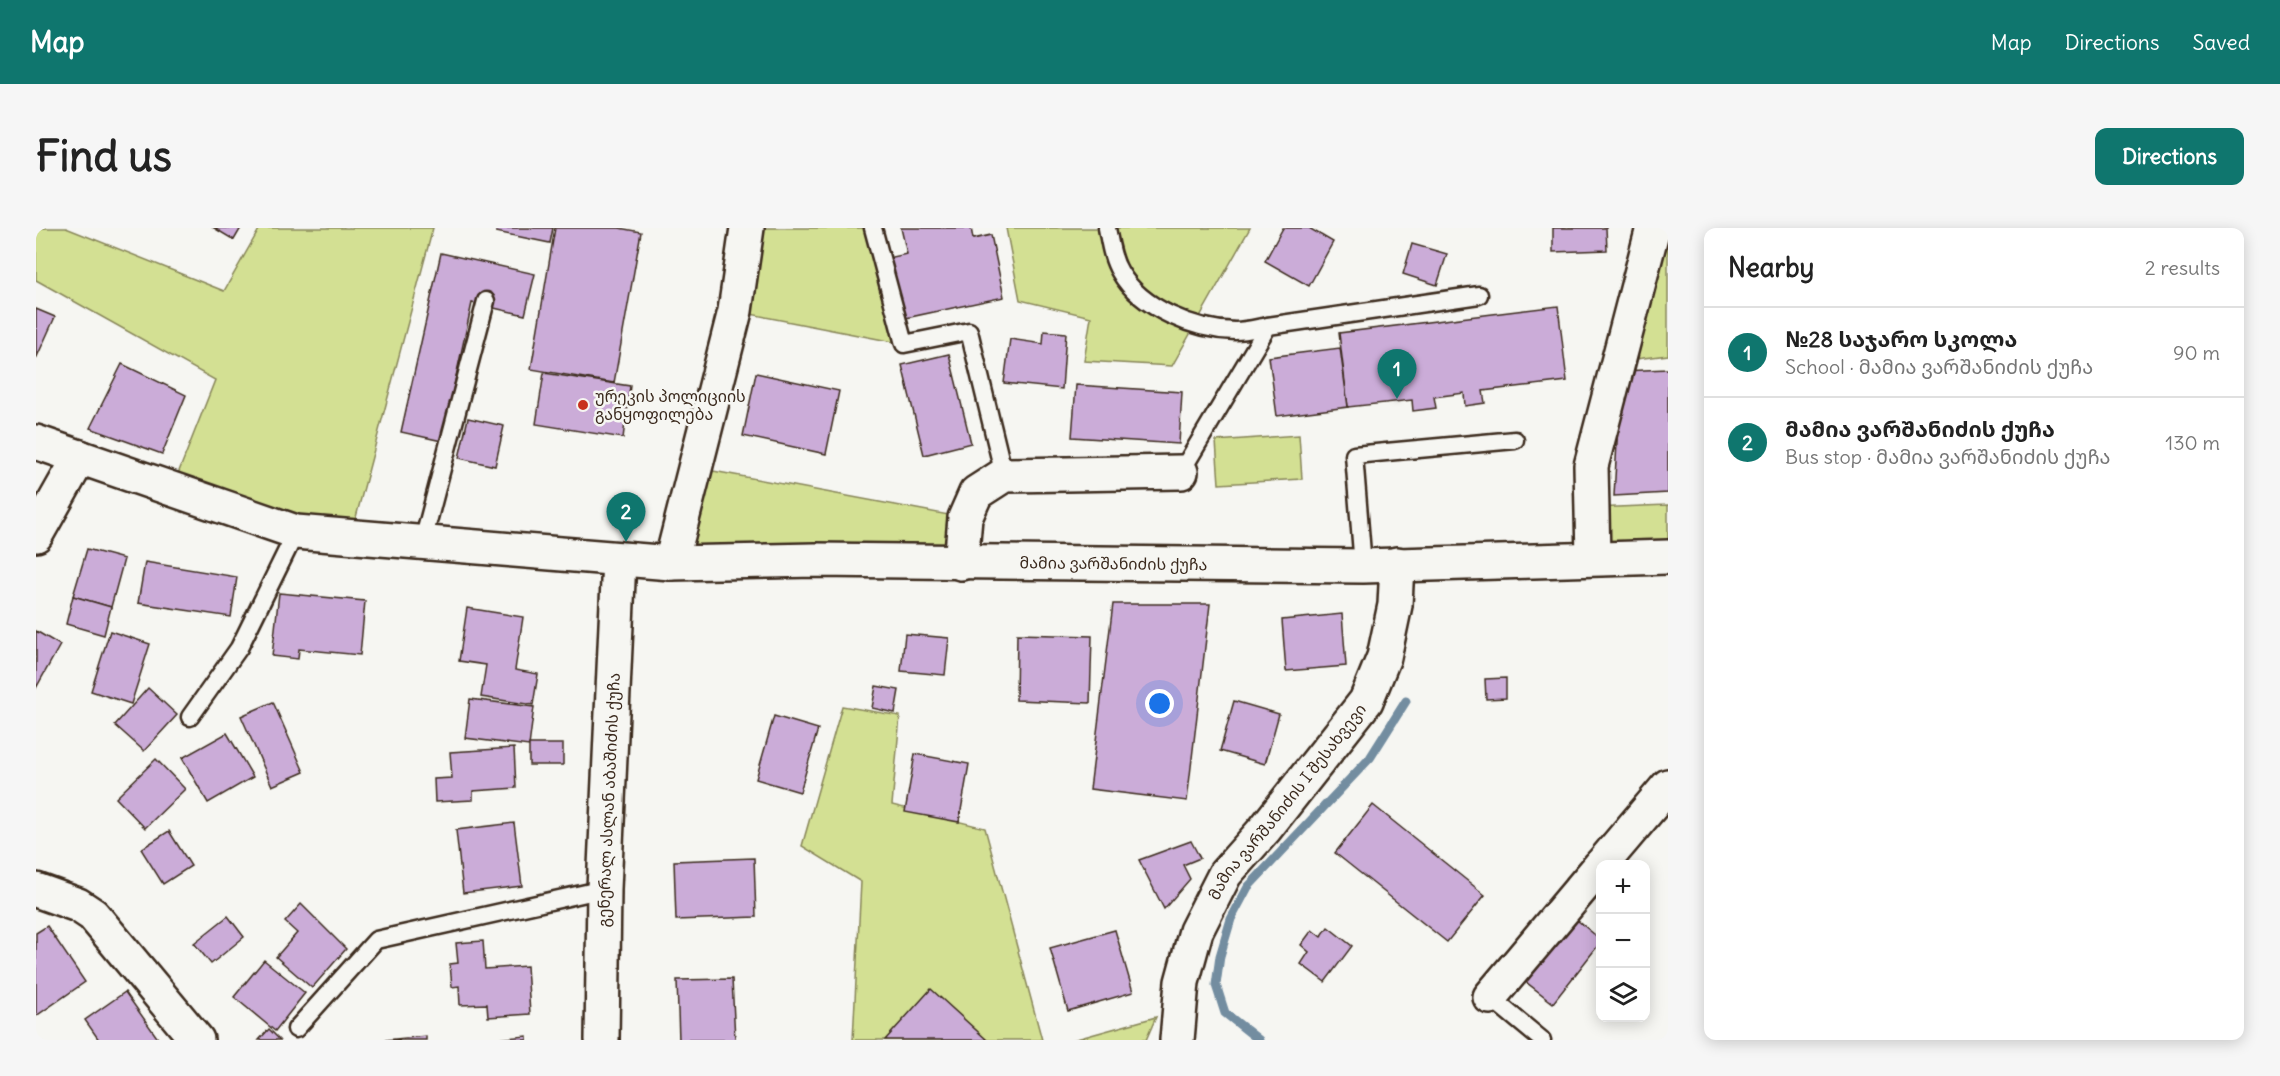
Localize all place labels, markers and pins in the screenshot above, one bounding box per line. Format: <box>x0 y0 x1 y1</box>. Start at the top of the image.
pin: 1 <box>1378 350 1416 399</box>
place label: ურეკის პოლიციის განყოფილება <box>595 386 746 425</box>
marker: ურეკის პოლიციის განყოფილება <box>576 398 590 412</box>
pin: 2 <box>606 492 646 542</box>

